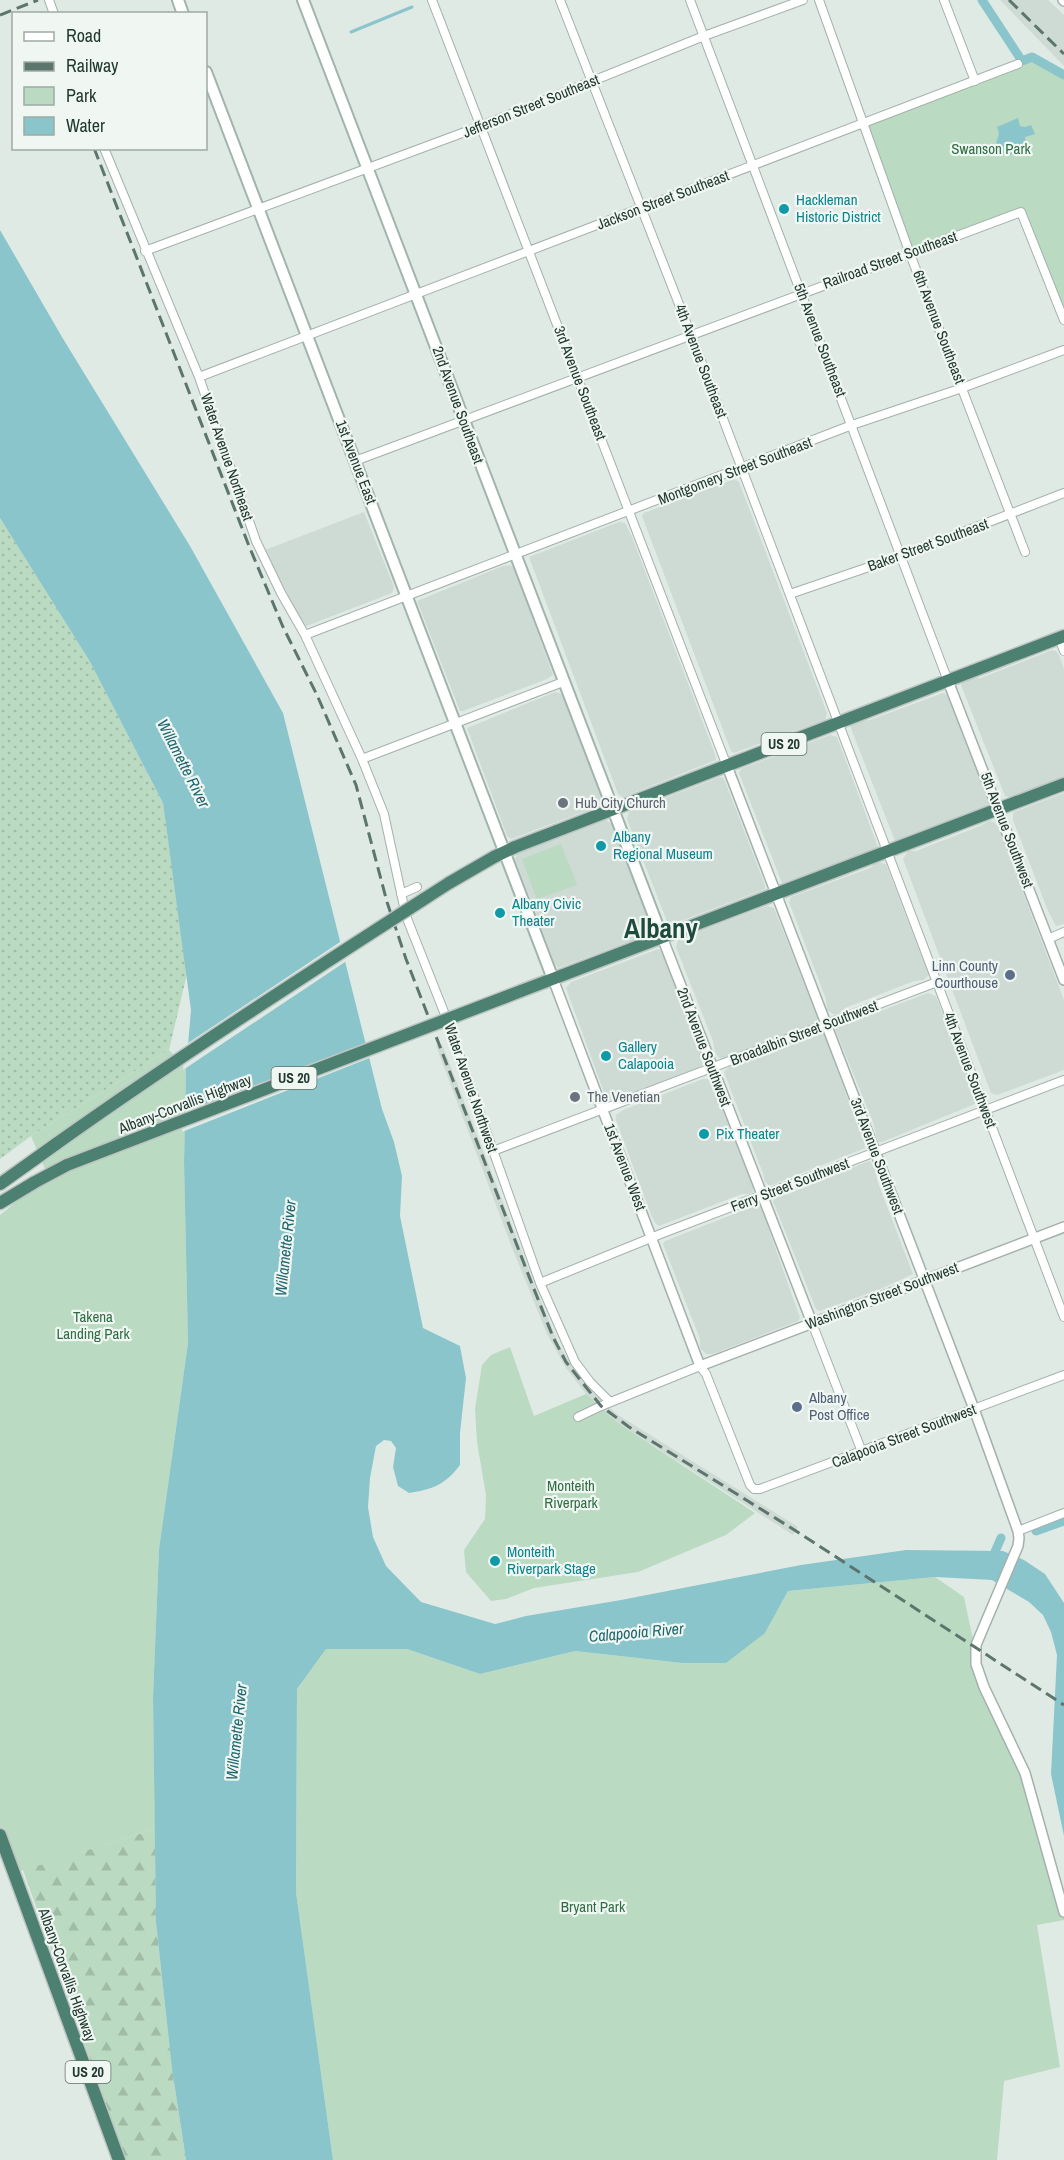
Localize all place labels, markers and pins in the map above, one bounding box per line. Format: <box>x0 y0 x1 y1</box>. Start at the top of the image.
place label: Hackleman Historic District <box>796 189 881 227</box>
marker: Hackleman Historic District <box>777 202 791 216</box>
place label: Hub City Church <box>575 792 666 813</box>
marker: Hub City Church <box>556 796 570 810</box>
place label: Albany Regional Museum <box>612 826 713 864</box>
marker: Albany Regional Museum <box>594 839 608 853</box>
place label: Albany Civic Theater <box>511 893 581 931</box>
marker: Albany Civic Theater <box>493 906 507 920</box>
place label: Linn County Courthouse <box>932 955 999 993</box>
marker: Linn County Courthouse <box>1003 968 1017 982</box>
place label: Gallery Calapooia <box>618 1036 674 1074</box>
marker: Gallery Calapooia <box>599 1049 613 1063</box>
place label: The Venetian <box>587 1086 660 1107</box>
marker: The Venetian <box>568 1090 582 1104</box>
place label: Pix Theater <box>716 1123 779 1144</box>
marker: Pix Theater <box>697 1127 711 1141</box>
place label: Albany Post Office <box>808 1387 870 1425</box>
marker: Albany Post Office <box>790 1400 804 1414</box>
place label: Monteith Riverpark Stage <box>507 1541 596 1579</box>
marker: Monteith Riverpark Stage <box>488 1554 502 1568</box>

